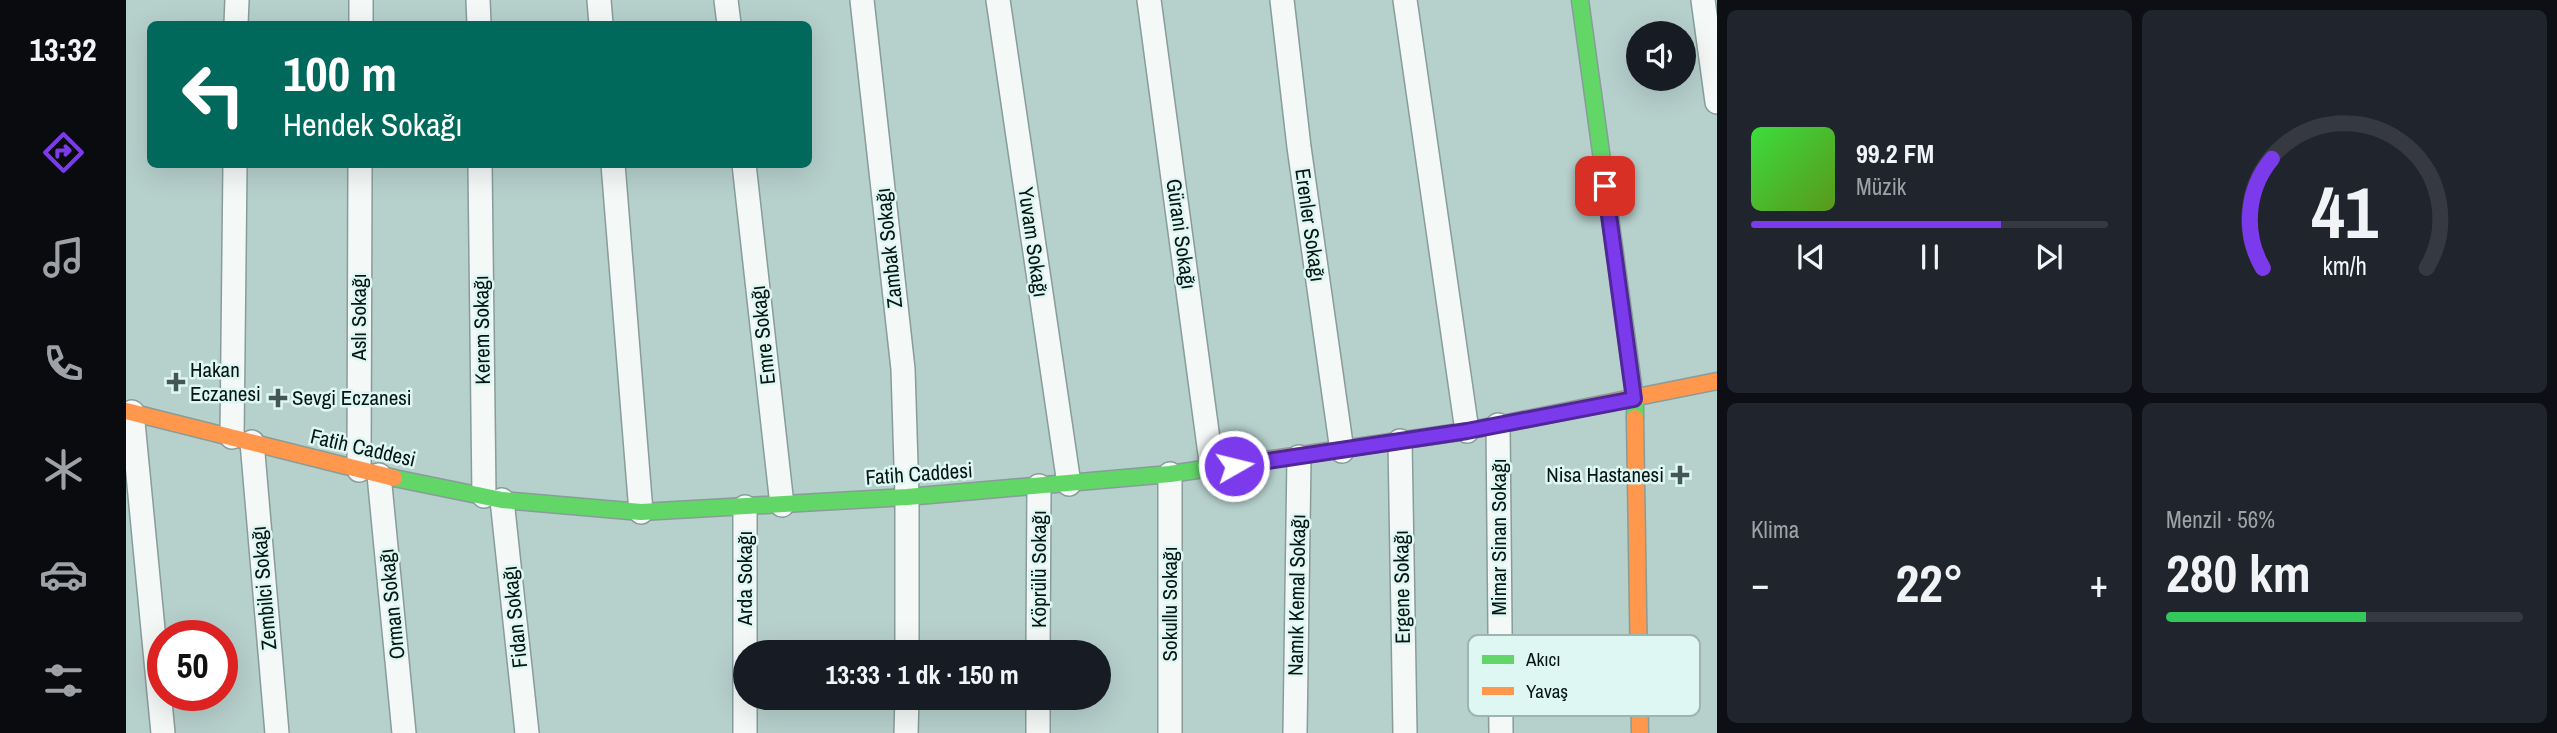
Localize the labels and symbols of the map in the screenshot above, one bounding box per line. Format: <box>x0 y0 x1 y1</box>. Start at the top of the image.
pin <box>1575 156 1635 216</box>
street label: Erenler Sokağı <box>1288 167 1333 283</box>
street label: Gürani Sokağı <box>1159 177 1204 291</box>
street label: Yuvam Sokağı <box>1011 185 1056 299</box>
street label: Zambak Sokağı <box>868 187 909 310</box>
street label: Aslı Sokağı <box>344 273 373 362</box>
street label: Kerem Sokağı <box>466 275 497 385</box>
street label: Emre Sokağı <box>743 284 782 386</box>
place label: Hakan Eczanesi <box>190 355 261 408</box>
marker: Hakan Eczanesi <box>168 374 184 390</box>
place label: Sevgi Eczanesi <box>292 383 412 412</box>
marker: Sevgi Eczanesi <box>270 390 286 406</box>
street label: Fatih Caddesi <box>308 421 419 474</box>
position arrow <box>1197 429 1271 503</box>
street label: Fatih Caddesi <box>864 455 974 492</box>
street label: Mimar Sinan Sokağı <box>1484 459 1513 615</box>
place label: Nisa Hastanesi <box>1546 460 1664 489</box>
marker: Nisa Hastanesi <box>1670 465 1690 485</box>
street label: Köprülü Sokağı <box>1024 510 1053 628</box>
street label: Namık Kemal Sokağı <box>1281 514 1312 676</box>
street label: Zembilci Sokağı <box>244 525 283 651</box>
street label: Ergene Sokağı <box>1386 530 1417 644</box>
street label: Arda Sokağı <box>730 531 759 626</box>
street label: Orman Sokağı <box>371 547 412 661</box>
street label: Sokullu Sokağı <box>1155 547 1184 661</box>
street label: Fidan Sokağı <box>495 565 534 670</box>
speed limit sign: 50 <box>147 620 238 711</box>
legend <box>1468 635 1700 716</box>
text: Akıcı <box>1525 646 1561 672</box>
text: Yavaş <box>1526 678 1568 704</box>

